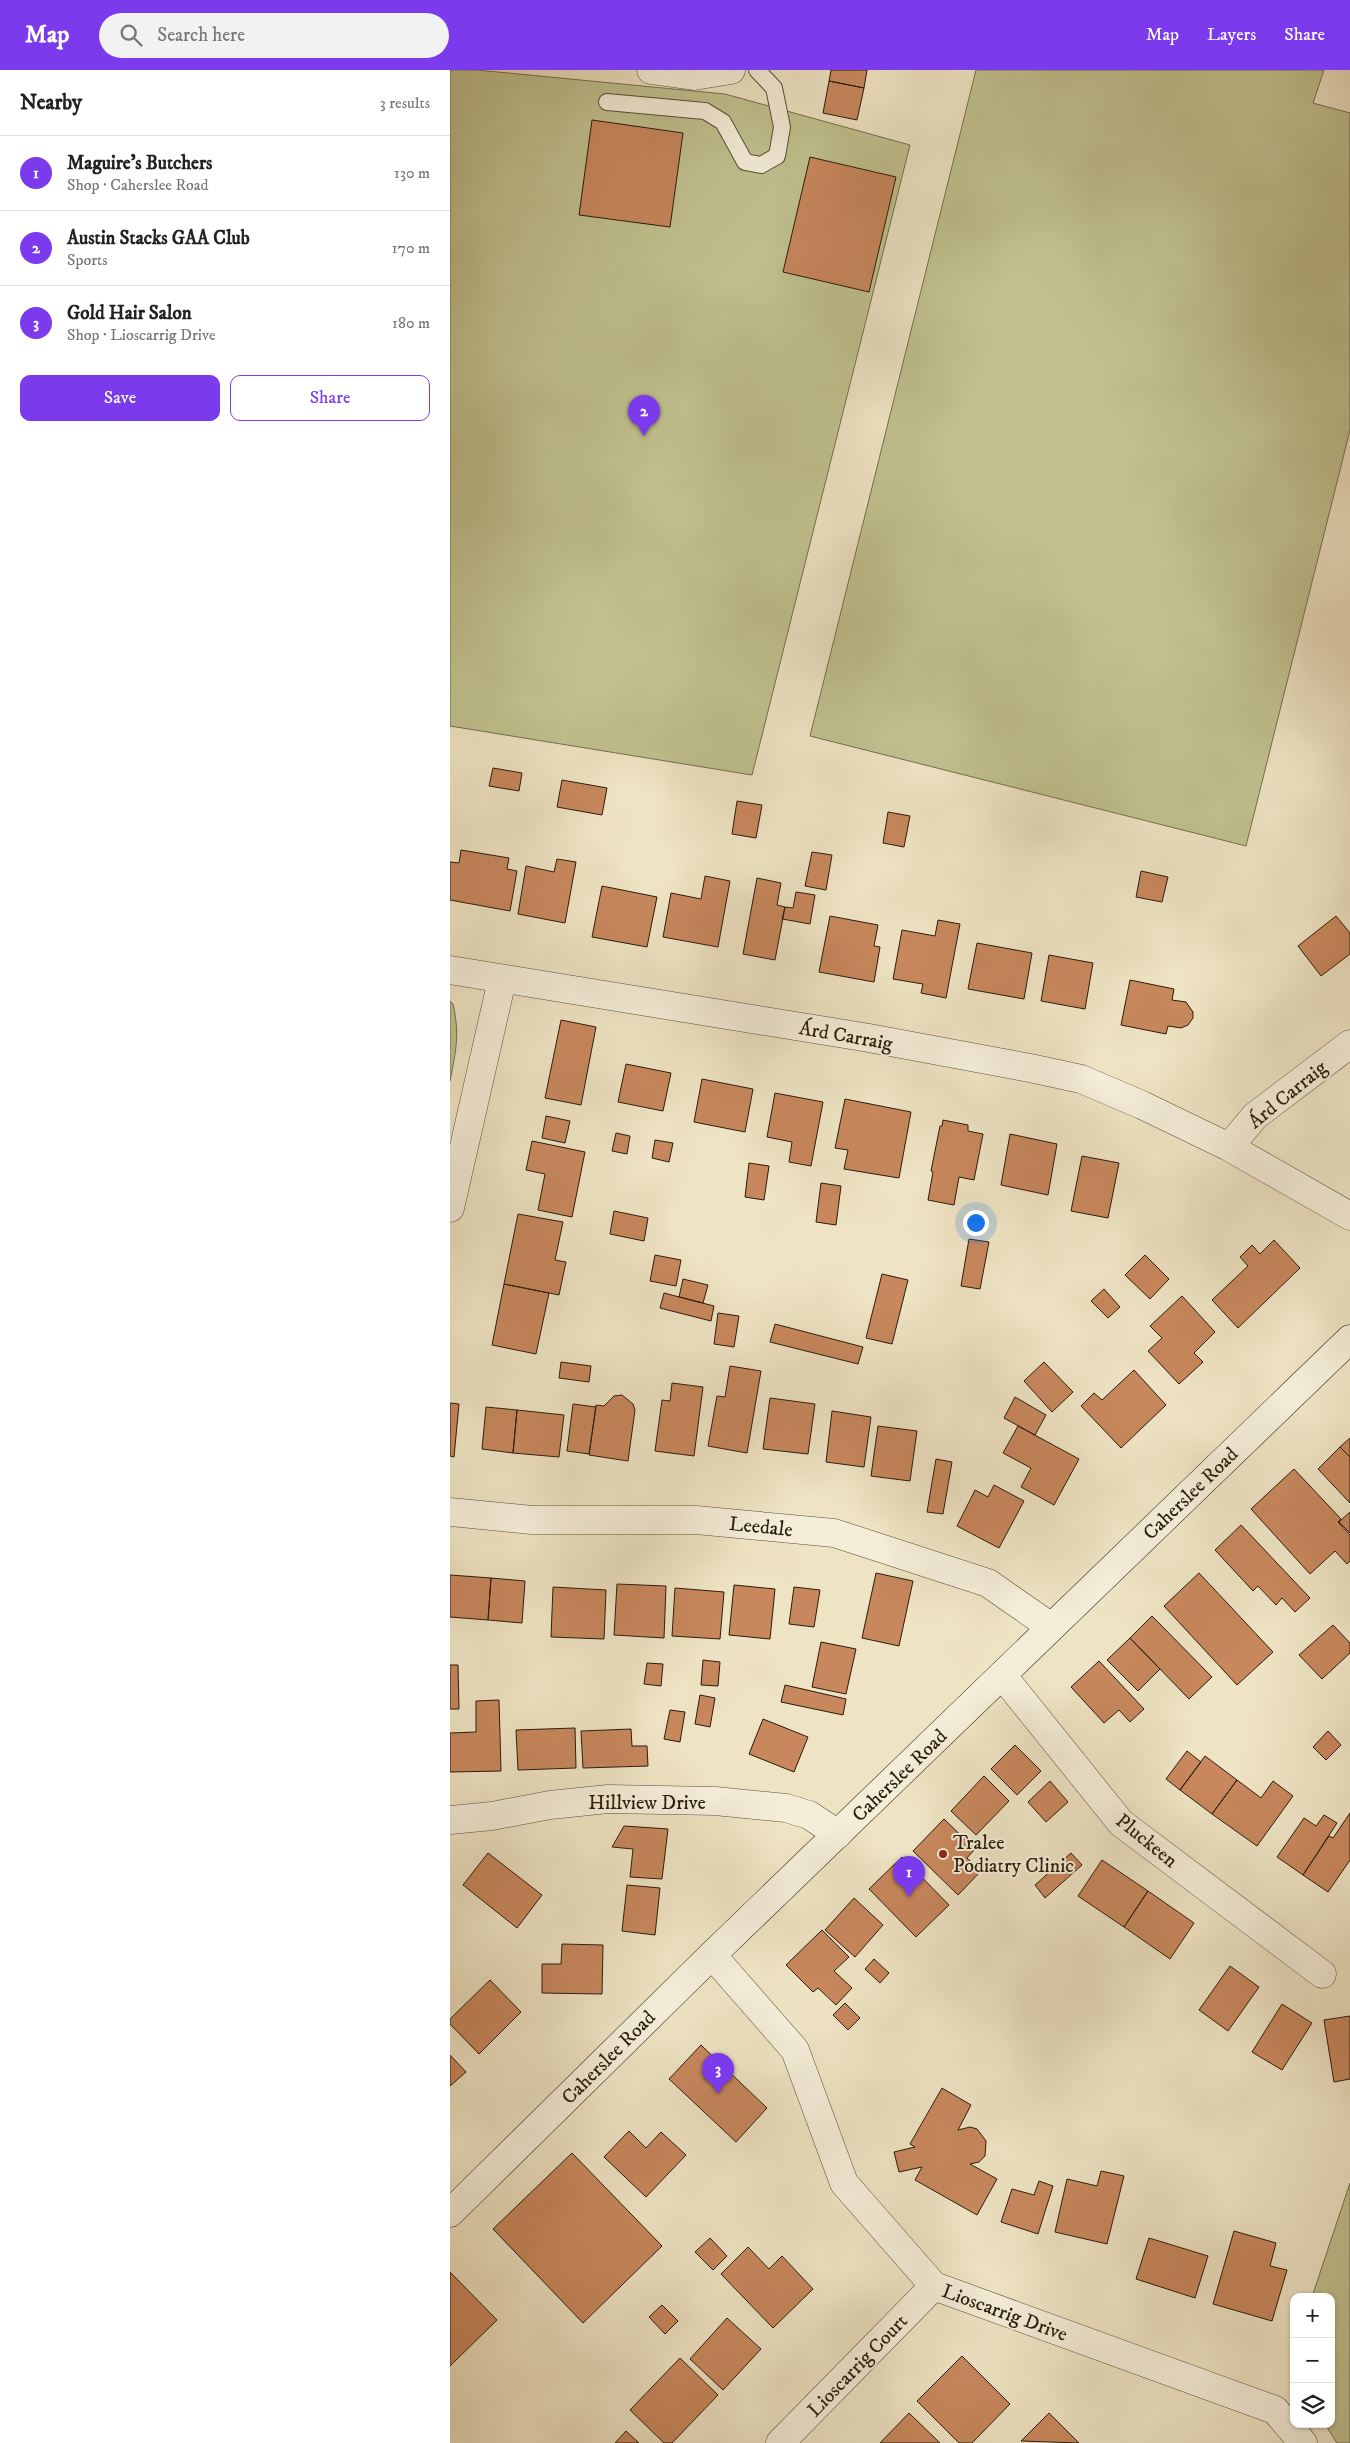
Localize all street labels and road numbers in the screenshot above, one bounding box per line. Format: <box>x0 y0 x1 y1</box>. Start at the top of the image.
street label: Árd Carraig <box>797 1015 895 1057</box>
street label: Árd Carraig <box>1243 1055 1333 1135</box>
street label: Caherslee Road <box>1138 1442 1244 1546</box>
street label: Leedale <box>728 1512 794 1543</box>
street label: Caherslee Road <box>847 1724 953 1828</box>
street label: Hillview Drive <box>588 1791 706 1816</box>
street label: Pluckeen <box>1110 1809 1183 1874</box>
street label: Caherslee Road <box>557 2006 661 2110</box>
street label: Lioscarrig Drive <box>938 2279 1071 2348</box>
street label: Lioscarrig Court <box>803 2309 914 2423</box>

